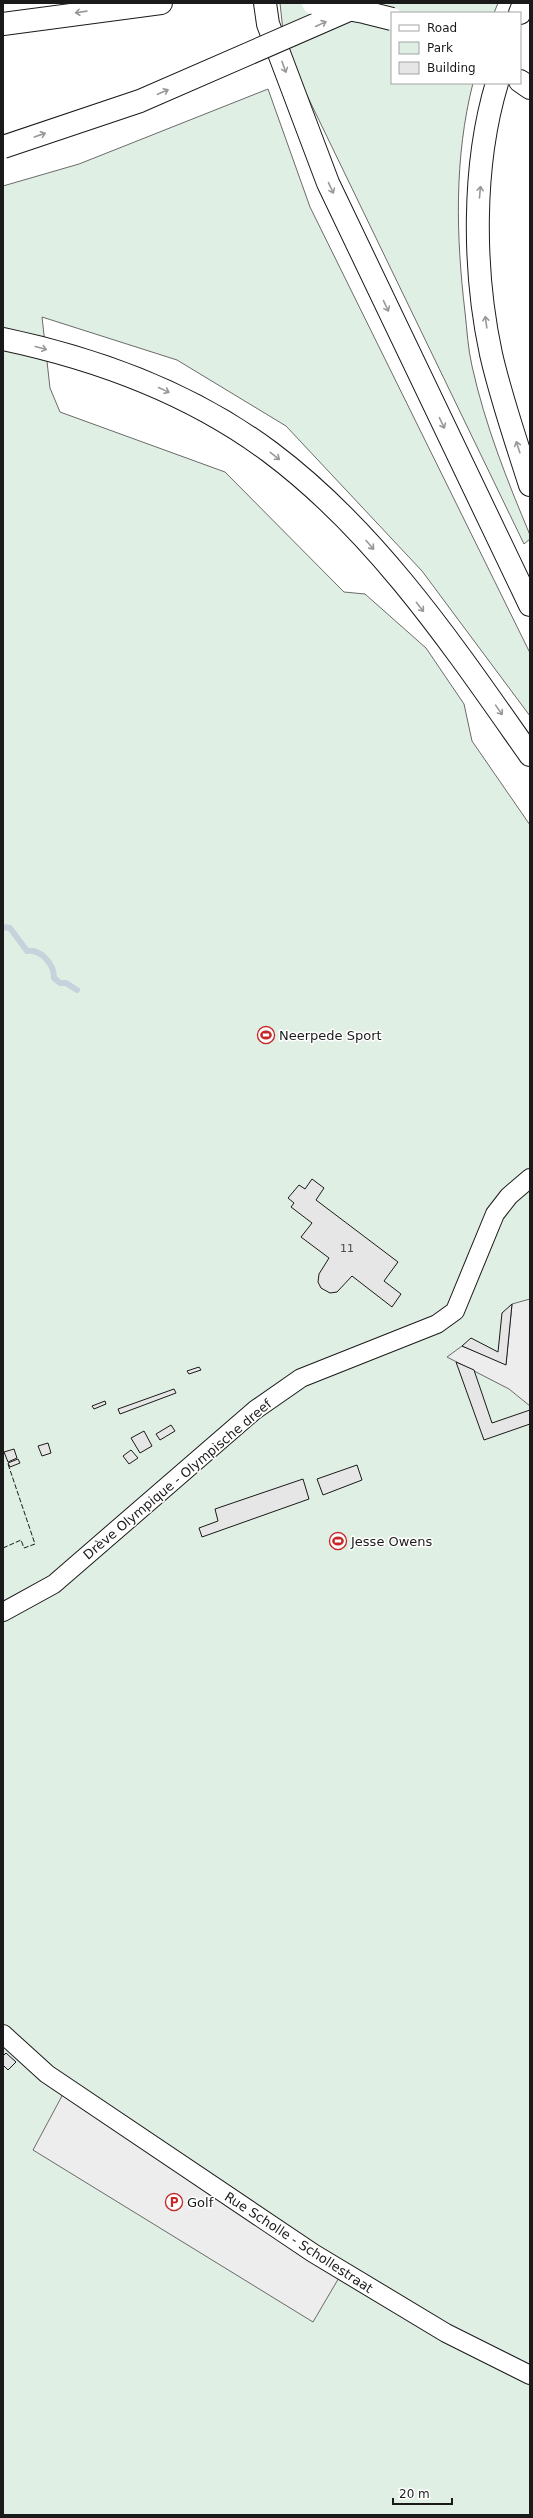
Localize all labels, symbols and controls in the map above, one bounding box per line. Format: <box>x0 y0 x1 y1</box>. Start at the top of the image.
one-way arrow <box>75 8 88 16</box>
legend <box>391 12 521 84</box>
one-way arrow <box>314 19 326 27</box>
text: Road <box>427 21 457 35</box>
text: Park <box>427 41 453 55</box>
one-way arrow <box>280 61 288 73</box>
text: Building <box>427 61 476 75</box>
one-way arrow <box>156 87 168 95</box>
one-way arrow <box>33 131 46 138</box>
one-way arrow <box>327 182 335 194</box>
one-way arrow <box>476 186 484 199</box>
one-way arrow <box>383 299 390 311</box>
one-way arrow <box>482 316 490 329</box>
one-way arrow <box>34 345 47 352</box>
one-way arrow <box>157 387 169 394</box>
one-way arrow <box>439 417 446 429</box>
one-way arrow <box>514 441 521 454</box>
one-way arrow <box>270 452 281 461</box>
one-way arrow <box>365 540 374 551</box>
one-way arrow <box>416 601 424 612</box>
one-way arrow <box>494 704 503 715</box>
sports icon: Neerpede Sport <box>256 1025 276 1045</box>
place label: Neerpede Sport <box>279 1028 382 1043</box>
house number: 11 <box>340 1242 354 1255</box>
street label: Drève Olympique - Olympische dreef <box>80 1396 275 1562</box>
sports icon: Jesse Owens <box>328 1531 348 1551</box>
place label: Jesse Owens <box>350 1534 433 1549</box>
street label: Rue Scholle - Schollestraat <box>222 2189 376 2296</box>
parking icon: Golf <box>164 2192 184 2212</box>
place label: Golf <box>187 2195 214 2210</box>
scale bar <box>393 2480 452 2506</box>
text: 20 m <box>399 2487 430 2501</box>

